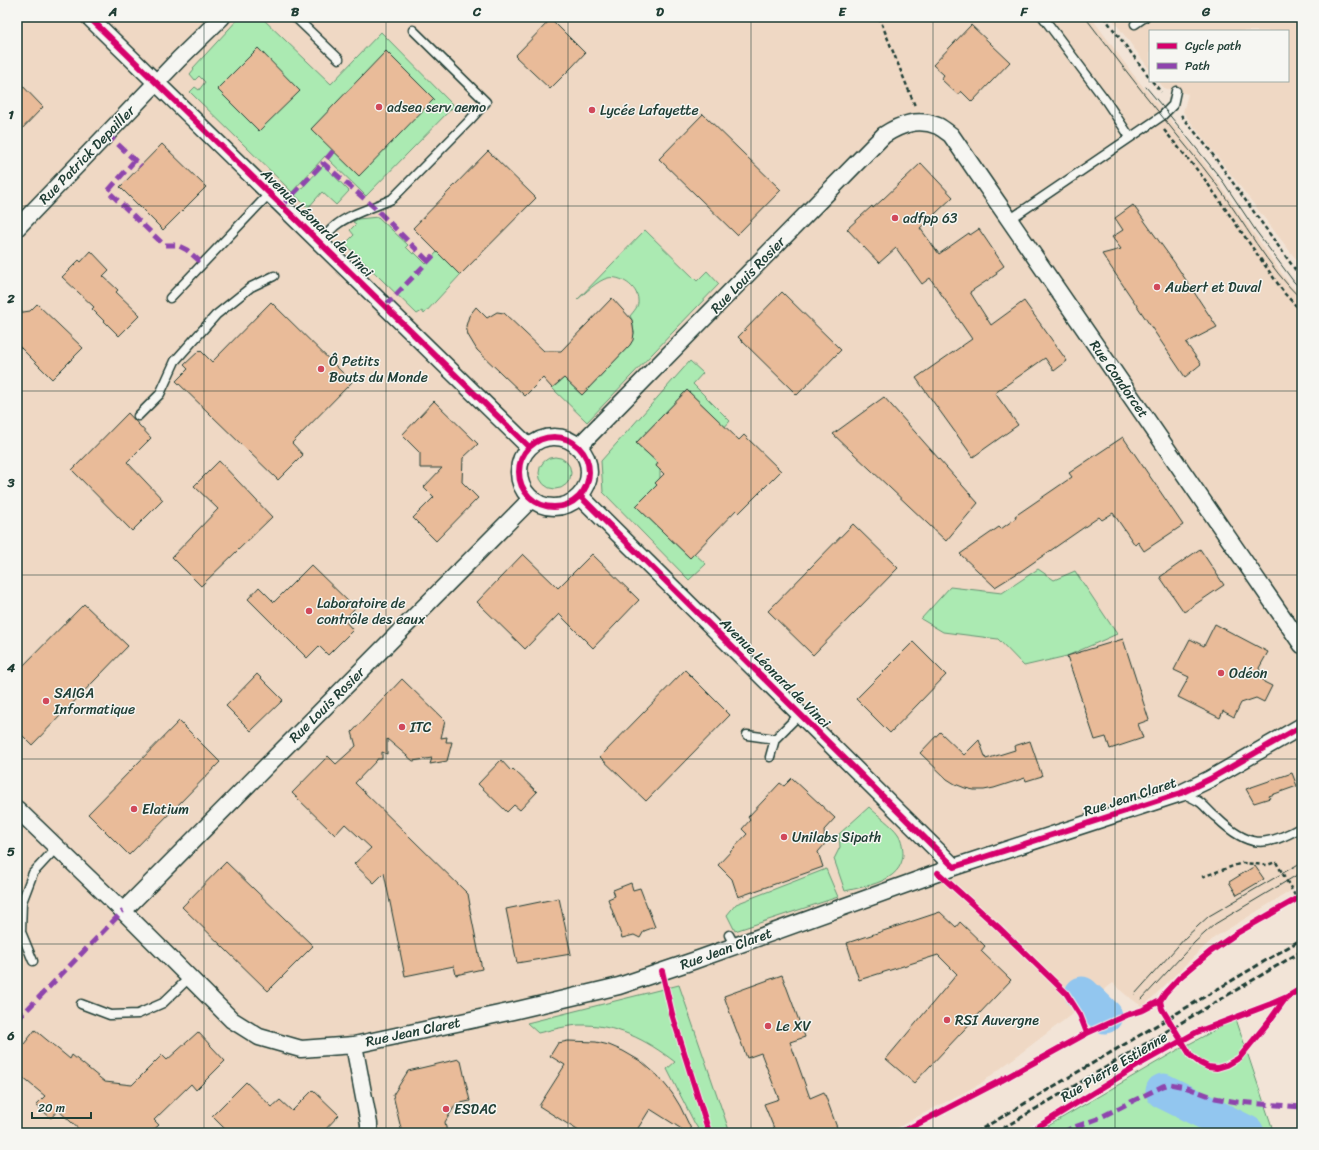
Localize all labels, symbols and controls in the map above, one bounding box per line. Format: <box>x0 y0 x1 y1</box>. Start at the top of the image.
text: A <box>108 0 117 23</box>
text: B <box>291 0 300 23</box>
text: C <box>472 0 482 23</box>
text: D <box>656 0 664 23</box>
text: E <box>838 0 847 23</box>
text: F <box>1019 0 1028 23</box>
text: G <box>1201 0 1211 23</box>
legend <box>1149 30 1289 82</box>
text: Cycle path <box>1185 35 1241 57</box>
text: Path <box>1185 55 1210 77</box>
place label: adsea serv aemo <box>387 95 486 120</box>
street label: Rue Patrick Depailler <box>33 98 142 211</box>
place label: Lycée Lafayette <box>600 98 699 123</box>
marker: adsea serv aemo <box>374 102 384 112</box>
text: 1 <box>8 103 14 126</box>
marker: Lycée Lafayette <box>587 105 597 115</box>
street label: Avenue Léonard de Vinci <box>254 162 380 284</box>
place label: adfpp 63 <box>903 206 958 231</box>
marker: adfpp 63 <box>890 213 900 223</box>
street label: Rue Louis Rosier <box>704 229 793 320</box>
place label: Aubert et Duval <box>1164 275 1263 300</box>
marker: Aubert et Duval <box>1152 282 1162 292</box>
text: 2 <box>6 287 15 310</box>
street label: Rue Condorcet <box>1083 335 1155 423</box>
place label: Ô Petits Bouts du Monde <box>329 349 428 390</box>
marker: Ô Petits Bouts du Monde <box>316 364 326 374</box>
text: 3 <box>6 471 15 494</box>
place label: Laboratoire de contrôle des eaux <box>317 591 426 632</box>
marker: Laboratoire de contrôle des eaux <box>304 606 314 616</box>
street label: Avenue Léonard de Vinci <box>713 611 837 735</box>
text: 4 <box>6 656 16 679</box>
street label: Rue Louis Rosier <box>283 660 372 749</box>
place label: Odéon <box>1229 661 1268 686</box>
marker: Odéon <box>1216 668 1226 678</box>
place label: SAIGA Informatique <box>53 681 135 722</box>
marker: SAIGA Informatique <box>41 696 51 706</box>
place label: ITC <box>409 715 432 740</box>
marker: ITC <box>397 722 407 732</box>
street label: Rue Jean Claret <box>1080 770 1180 824</box>
place label: Elatium <box>142 797 189 822</box>
marker: Elatium <box>129 804 139 814</box>
place label: Unilabs Sipath <box>792 825 881 850</box>
marker: Unilabs Sipath <box>779 832 789 842</box>
text: 5 <box>7 840 15 863</box>
street label: Rue Jean Claret <box>676 921 776 977</box>
place label: RSI Auvergne <box>955 1008 1039 1033</box>
street label: Rue Jean Claret <box>363 1010 463 1054</box>
place label: Le XV <box>776 1014 812 1039</box>
marker: RSI Auvergne <box>942 1015 952 1025</box>
marker: Le XV <box>763 1021 773 1031</box>
text: 6 <box>6 1024 15 1047</box>
street label: Rue Pierre Estienne <box>1056 1025 1172 1109</box>
scale bar <box>32 1094 91 1120</box>
text: 20 m <box>38 1097 65 1119</box>
place label: ESDAC <box>454 1097 497 1122</box>
marker: ESDAC <box>441 1104 451 1114</box>

